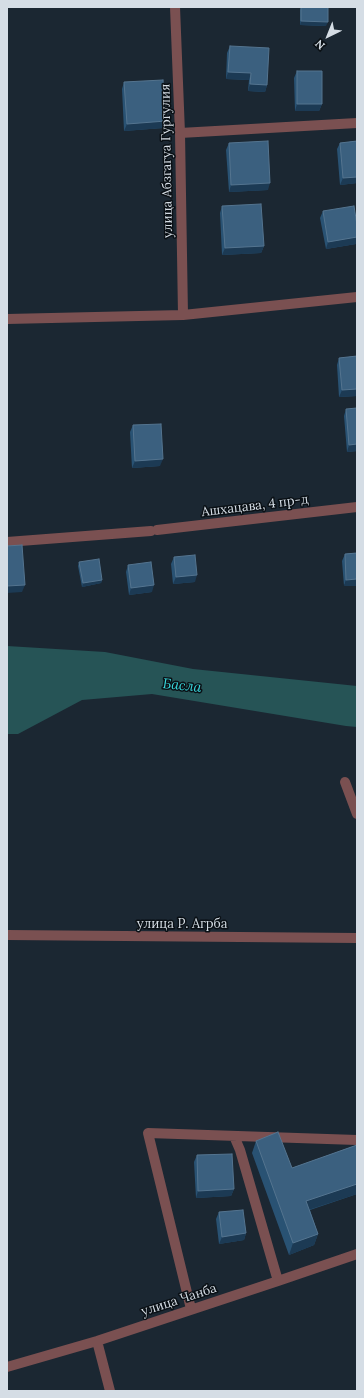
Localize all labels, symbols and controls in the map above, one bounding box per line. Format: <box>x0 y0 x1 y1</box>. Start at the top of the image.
north arrow <box>308 16 348 56</box>
text: N <box>312 37 328 53</box>
street label: улица Абзгагуа Гургулия <box>158 84 176 238</box>
street label: Ашхацава, 4 пр-д <box>201 492 309 520</box>
water label: Басла <box>162 676 202 696</box>
street label: улица Р. Агрба <box>137 916 227 932</box>
street label: улица Чанба <box>139 1280 219 1320</box>

